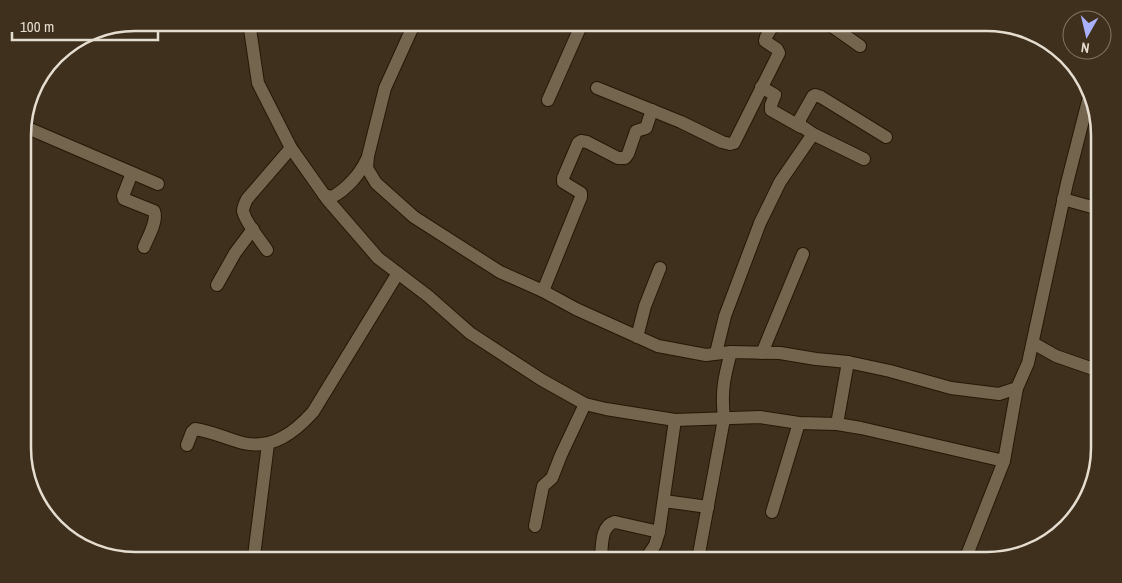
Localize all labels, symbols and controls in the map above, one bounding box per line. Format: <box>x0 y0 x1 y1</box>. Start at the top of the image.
scale bar <box>12 10 159 42</box>
north arrow <box>1062 10 1112 60</box>
text: 100 m <box>20 16 54 37</box>
text: N <box>1080 38 1091 57</box>

